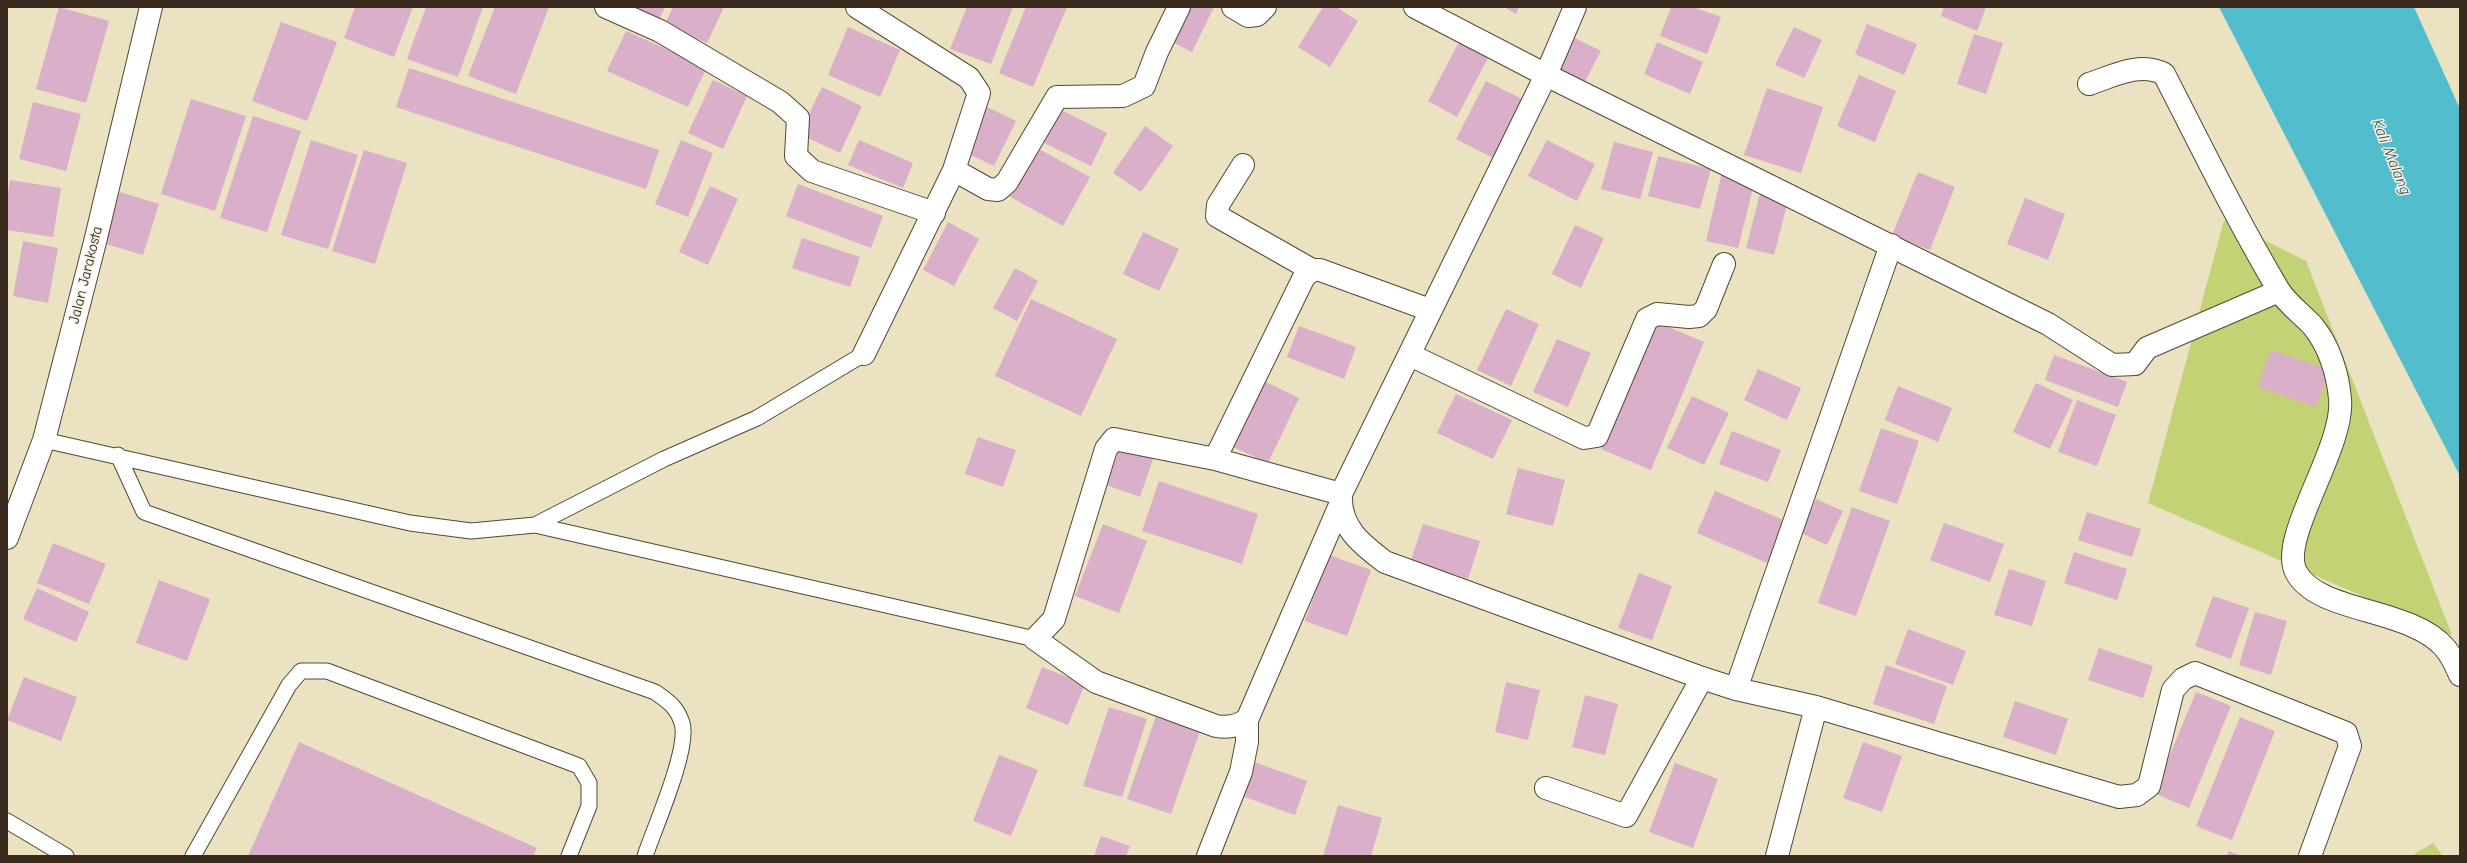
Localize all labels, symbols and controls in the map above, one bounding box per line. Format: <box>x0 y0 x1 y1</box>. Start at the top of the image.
water label: Kali Malang <box>2367 116 2415 198</box>
street label: Jalan Jarakosta <box>65 225 107 325</box>

